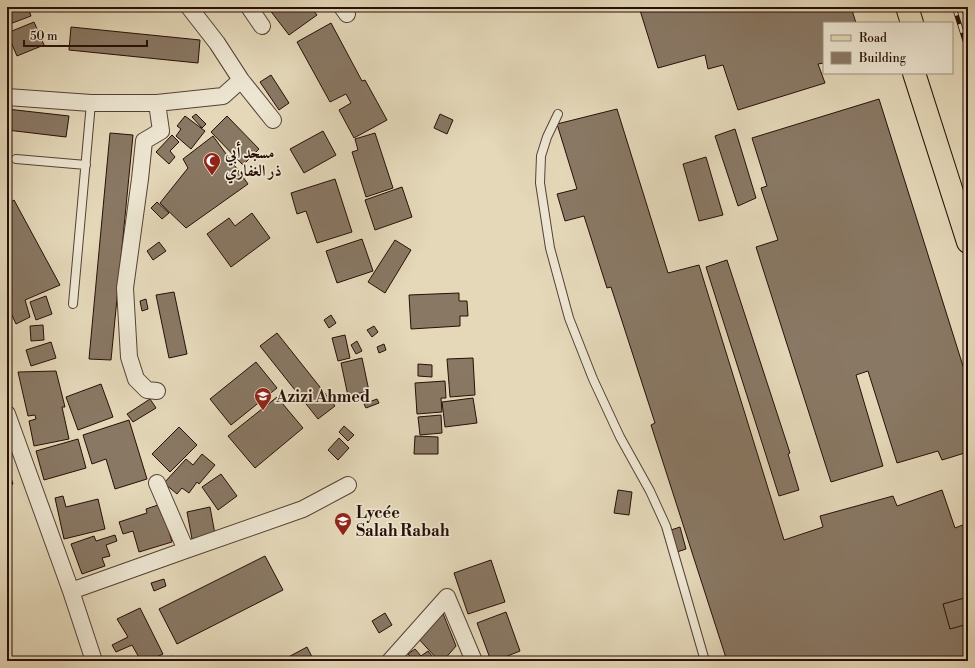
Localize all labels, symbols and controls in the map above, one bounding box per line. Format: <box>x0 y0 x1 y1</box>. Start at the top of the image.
scale bar <box>24 22 147 48</box>
legend <box>823 22 953 74</box>
text: 50 m <box>30 29 58 44</box>
text: Road <box>859 31 887 46</box>
text: Building <box>858 51 907 66</box>
place label: مسجد أبي ذر الغفاري <box>224 141 282 184</box>
mosque icon: مسجد أبي ذر الغفاري <box>202 151 222 176</box>
school or university icon: Azizi Ahmed <box>253 386 273 411</box>
place label: Azizi Ahmed <box>275 387 370 407</box>
place label: Lycée Salah Rabah <box>356 503 450 541</box>
school or university icon: Lycée Salah Rabah <box>333 511 353 536</box>

